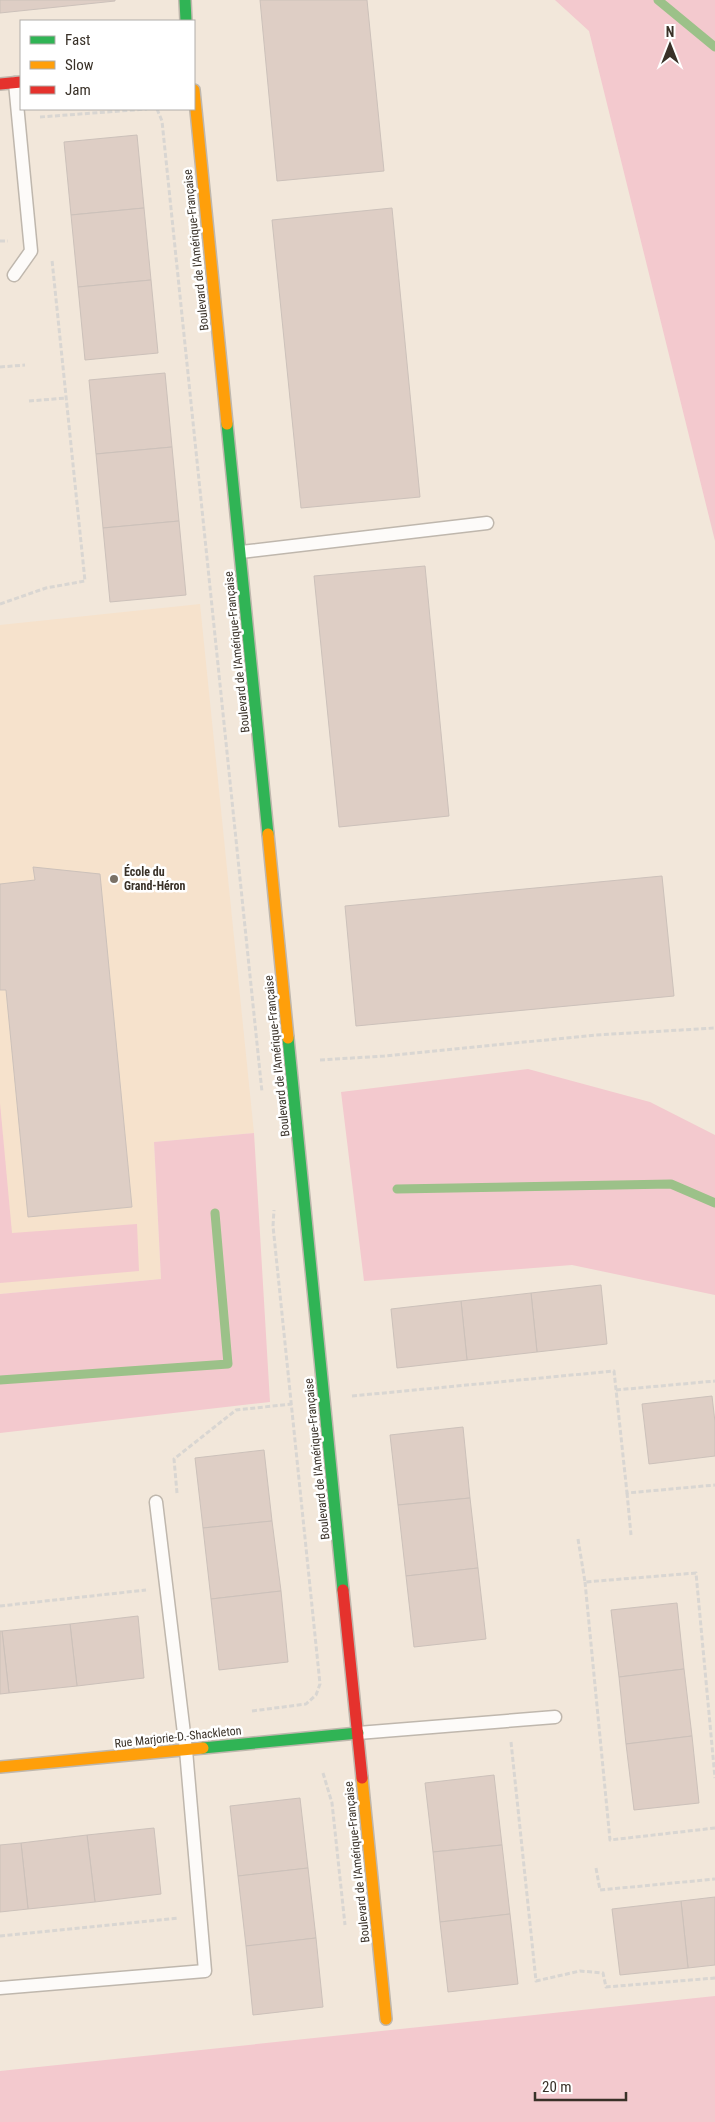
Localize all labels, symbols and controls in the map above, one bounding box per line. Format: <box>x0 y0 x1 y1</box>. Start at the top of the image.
legend <box>20 20 195 110</box>
north arrow <box>645 20 695 70</box>
text: N <box>666 24 674 40</box>
text: Fast <box>65 31 90 49</box>
text: Slow <box>65 56 94 74</box>
text: Jam <box>65 81 91 99</box>
street label: Boulevard de l'Amérique-Française <box>181 168 211 331</box>
street label: Boulevard de l'Amérique-Française <box>222 570 252 733</box>
place label: École du Grand-Héron <box>124 864 185 893</box>
marker: École du Grand-Héron <box>108 873 120 885</box>
street label: Boulevard de l'Amérique-Française <box>262 974 292 1137</box>
street label: Boulevard de l'Amérique-Française <box>302 1377 332 1540</box>
street label: Rue Marjorie-D.-Shackleton <box>114 1723 242 1751</box>
street label: Boulevard de l'Amérique-Française <box>342 1780 372 1943</box>
scale bar <box>535 2070 626 2102</box>
text: 20 m <box>542 2078 572 2096</box>

